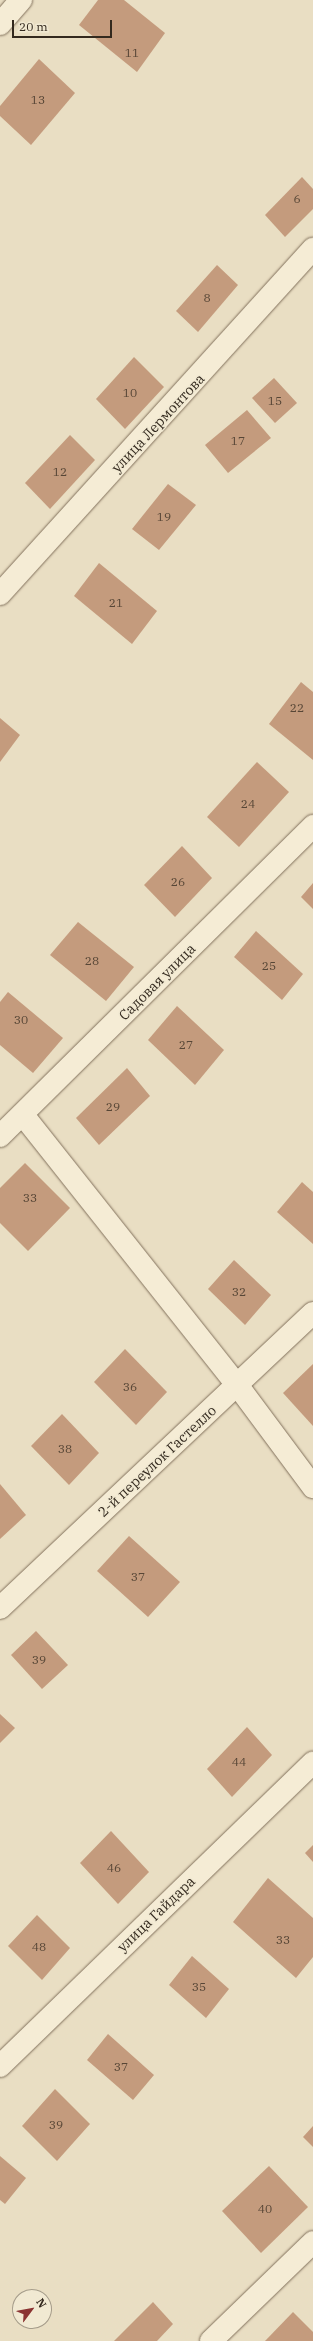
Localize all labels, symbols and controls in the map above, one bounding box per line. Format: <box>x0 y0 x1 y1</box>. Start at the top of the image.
scale bar <box>14 12 114 38</box>
text: 20 m <box>19 19 48 34</box>
house number: 11 <box>125 46 139 60</box>
house number: 13 <box>31 93 45 107</box>
house number: 6 <box>293 192 301 206</box>
house number: 8 <box>203 291 211 305</box>
street label: улица Лермонтова <box>108 370 208 476</box>
house number: 10 <box>123 386 137 400</box>
house number: 15 <box>268 394 282 408</box>
house number: 17 <box>231 434 245 448</box>
house number: 12 <box>53 465 67 479</box>
house number: 19 <box>157 510 171 524</box>
house number: 21 <box>109 596 123 610</box>
house number: 22 <box>290 701 304 715</box>
house number: 24 <box>241 797 255 811</box>
house number: 26 <box>171 875 185 889</box>
street label: Садовая улица <box>115 940 199 1024</box>
house number: 28 <box>85 954 99 968</box>
house number: 25 <box>262 959 276 973</box>
house number: 30 <box>14 1013 28 1027</box>
house number: 27 <box>179 1038 193 1052</box>
house number: 29 <box>106 1100 120 1114</box>
house number: 33 <box>23 1191 37 1205</box>
house number: 32 <box>232 1285 246 1299</box>
house number: 36 <box>123 1380 137 1394</box>
street label: 2-й переулок Гастелло <box>94 1402 220 1520</box>
house number: 38 <box>58 1442 72 1456</box>
house number: 37 <box>131 1570 145 1584</box>
house number: 39 <box>32 1653 46 1667</box>
house number: 44 <box>232 1755 246 1769</box>
house number: 46 <box>107 1861 121 1875</box>
street label: улица Гайдара <box>114 1873 198 1955</box>
house number: 33 <box>276 1933 290 1947</box>
house number: 48 <box>32 1940 46 1954</box>
house number: 35 <box>192 1980 206 1994</box>
house number: 37 <box>114 2060 128 2074</box>
house number: 39 <box>49 2118 63 2132</box>
house number: 40 <box>258 2202 272 2216</box>
north arrow <box>12 2289 52 2329</box>
text: N <box>33 2296 50 2311</box>

